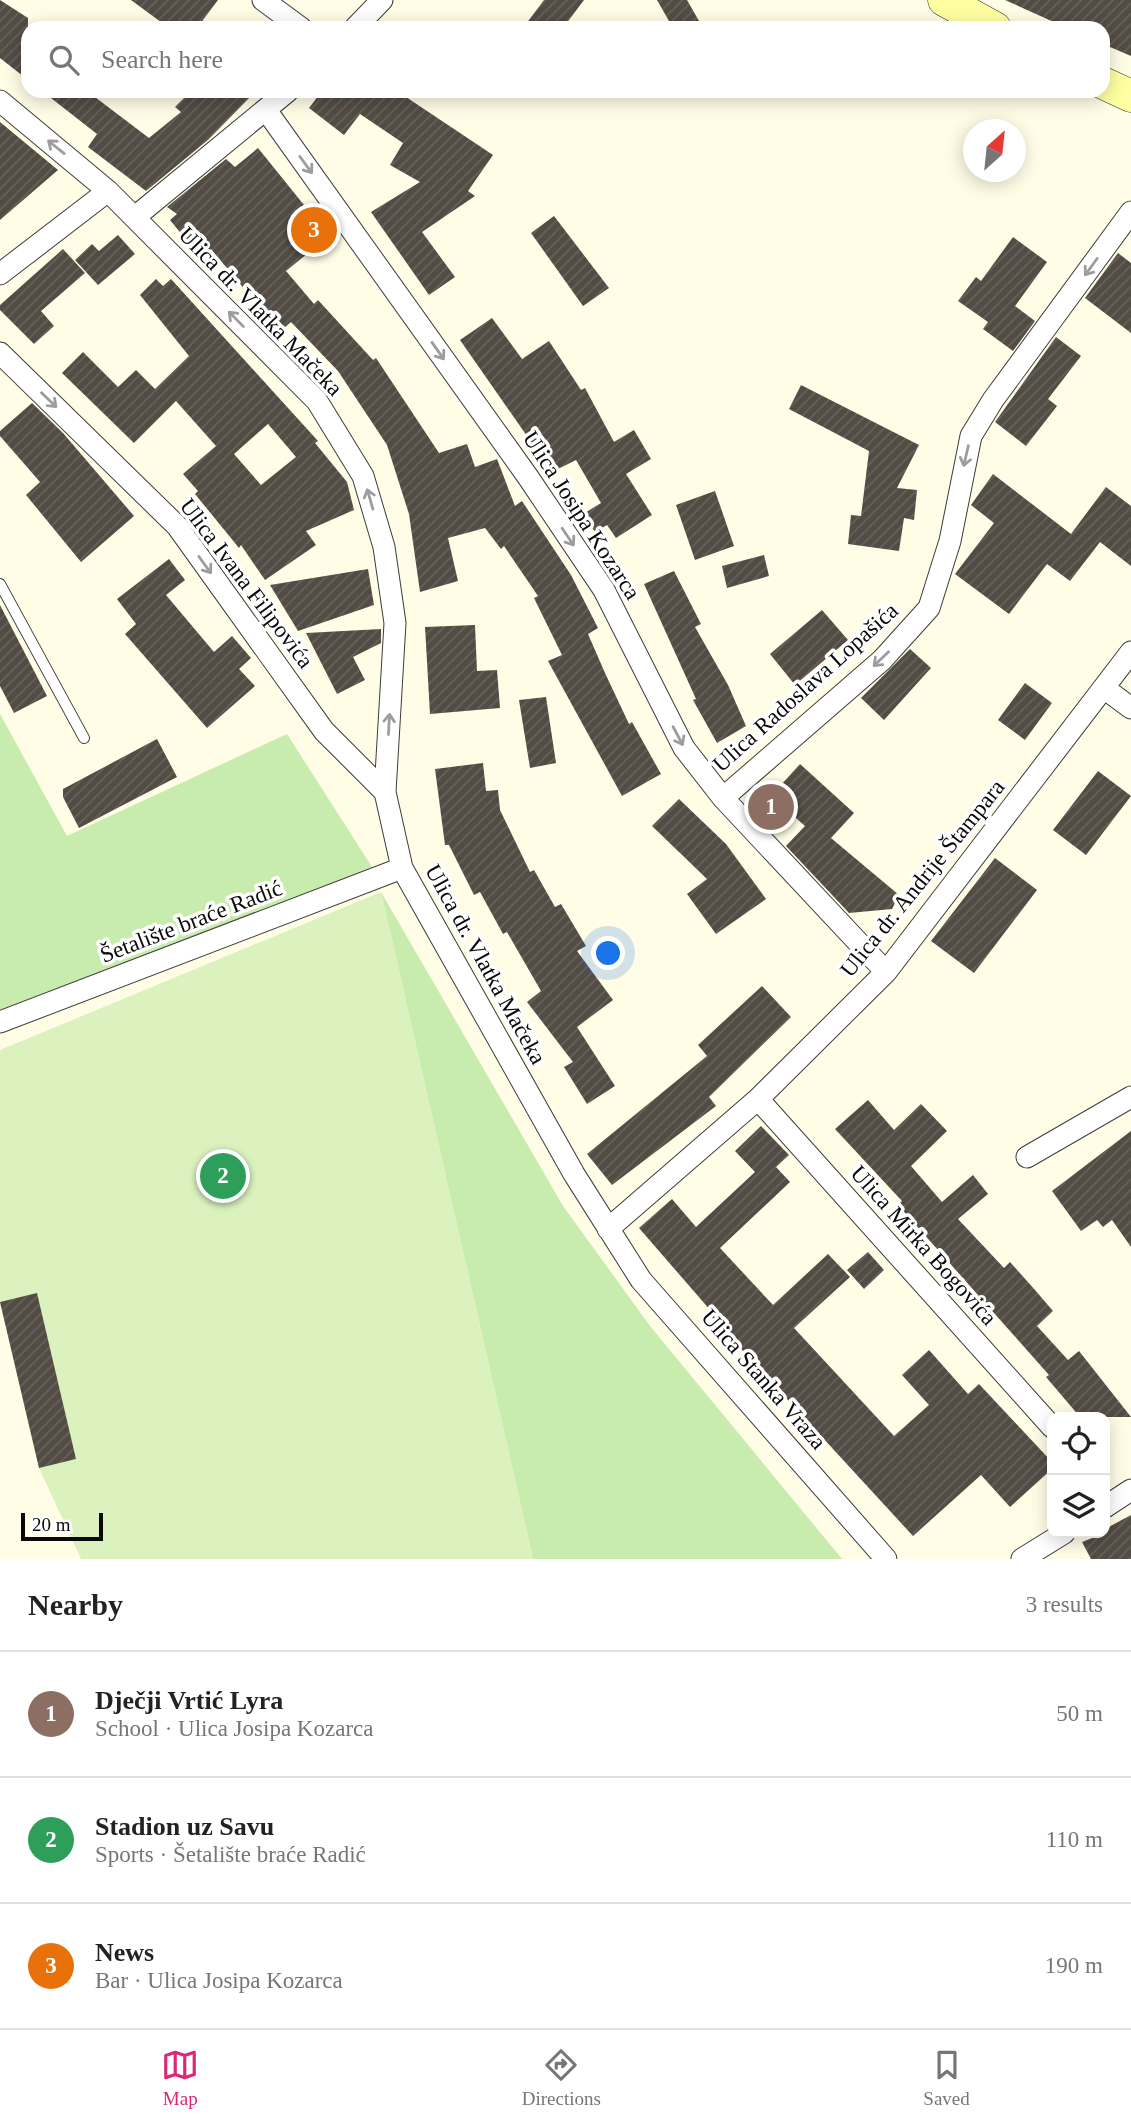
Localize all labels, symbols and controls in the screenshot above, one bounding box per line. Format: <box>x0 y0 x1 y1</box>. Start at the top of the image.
search box <box>21 21 1110 98</box>
icon: search <box>45 41 83 79</box>
text: Search here <box>101 45 223 74</box>
north arrow <box>963 119 1026 182</box>
one-way arrow <box>47 139 65 155</box>
one-way arrow <box>299 155 313 174</box>
pin: 3 <box>291 204 337 256</box>
street label: Ulica dr. Vlatka Mačeka <box>174 222 348 401</box>
one-way arrow <box>1084 257 1098 276</box>
one-way arrow <box>227 311 244 328</box>
one-way arrow <box>431 341 445 360</box>
one-way arrow <box>40 392 57 409</box>
street label: Ulica Josipa Kozarca <box>518 427 645 604</box>
one-way arrow <box>959 444 972 467</box>
one-way arrow <box>362 488 375 510</box>
street label: Ulica Ivana Filipovića <box>175 494 318 673</box>
one-way arrow <box>561 527 575 546</box>
one-way arrow <box>198 555 212 574</box>
street label: Ulica Radoslava Lopašića <box>708 598 903 777</box>
one-way arrow <box>873 651 890 668</box>
one-way arrow <box>383 712 396 735</box>
one-way arrow <box>672 725 685 746</box>
street label: Ulica dr. Andrije Štampara <box>834 774 1010 982</box>
pin: 1 <box>748 781 794 833</box>
street label: Ulica dr. Vlatka Mačeka <box>420 860 551 1068</box>
street label: Šetalište braće Radić <box>96 874 286 968</box>
your location <box>591 936 625 970</box>
pin: 2 <box>200 1150 246 1202</box>
street label: Ulica Mirka Bogovića <box>846 1161 1002 1330</box>
street label: Ulica Stanka Vraza <box>696 1304 831 1454</box>
map controls <box>1047 1412 1110 1538</box>
button: locate <box>1047 1412 1110 1475</box>
button: layers <box>1047 1475 1110 1538</box>
scale bar <box>21 1510 103 1542</box>
text: 20 m <box>32 1514 71 1535</box>
text: Nearby <box>28 1588 123 1621</box>
text: 3 results <box>1026 1592 1103 1617</box>
text: Dječji Vrtić Lyra <box>95 1686 283 1715</box>
text: 1 <box>45 1701 57 1726</box>
text: 50 m <box>1056 1701 1103 1726</box>
text: School · Ulica Josipa Kozarca <box>95 1716 373 1741</box>
text: Stadion uz Savu <box>95 1812 274 1841</box>
text: 2 <box>45 1827 57 1852</box>
text: 110 m <box>1046 1827 1103 1852</box>
text: Sports · Šetalište braće Radić <box>95 1842 366 1867</box>
text: News <box>95 1938 154 1967</box>
text: 3 <box>45 1953 57 1978</box>
text: 190 m <box>1045 1953 1103 1978</box>
text: Bar · Ulica Josipa Kozarca <box>95 1968 343 1993</box>
tab: Map <box>161 2046 199 2110</box>
tab: Directions <box>522 2046 601 2110</box>
tab: Saved <box>923 2046 970 2110</box>

